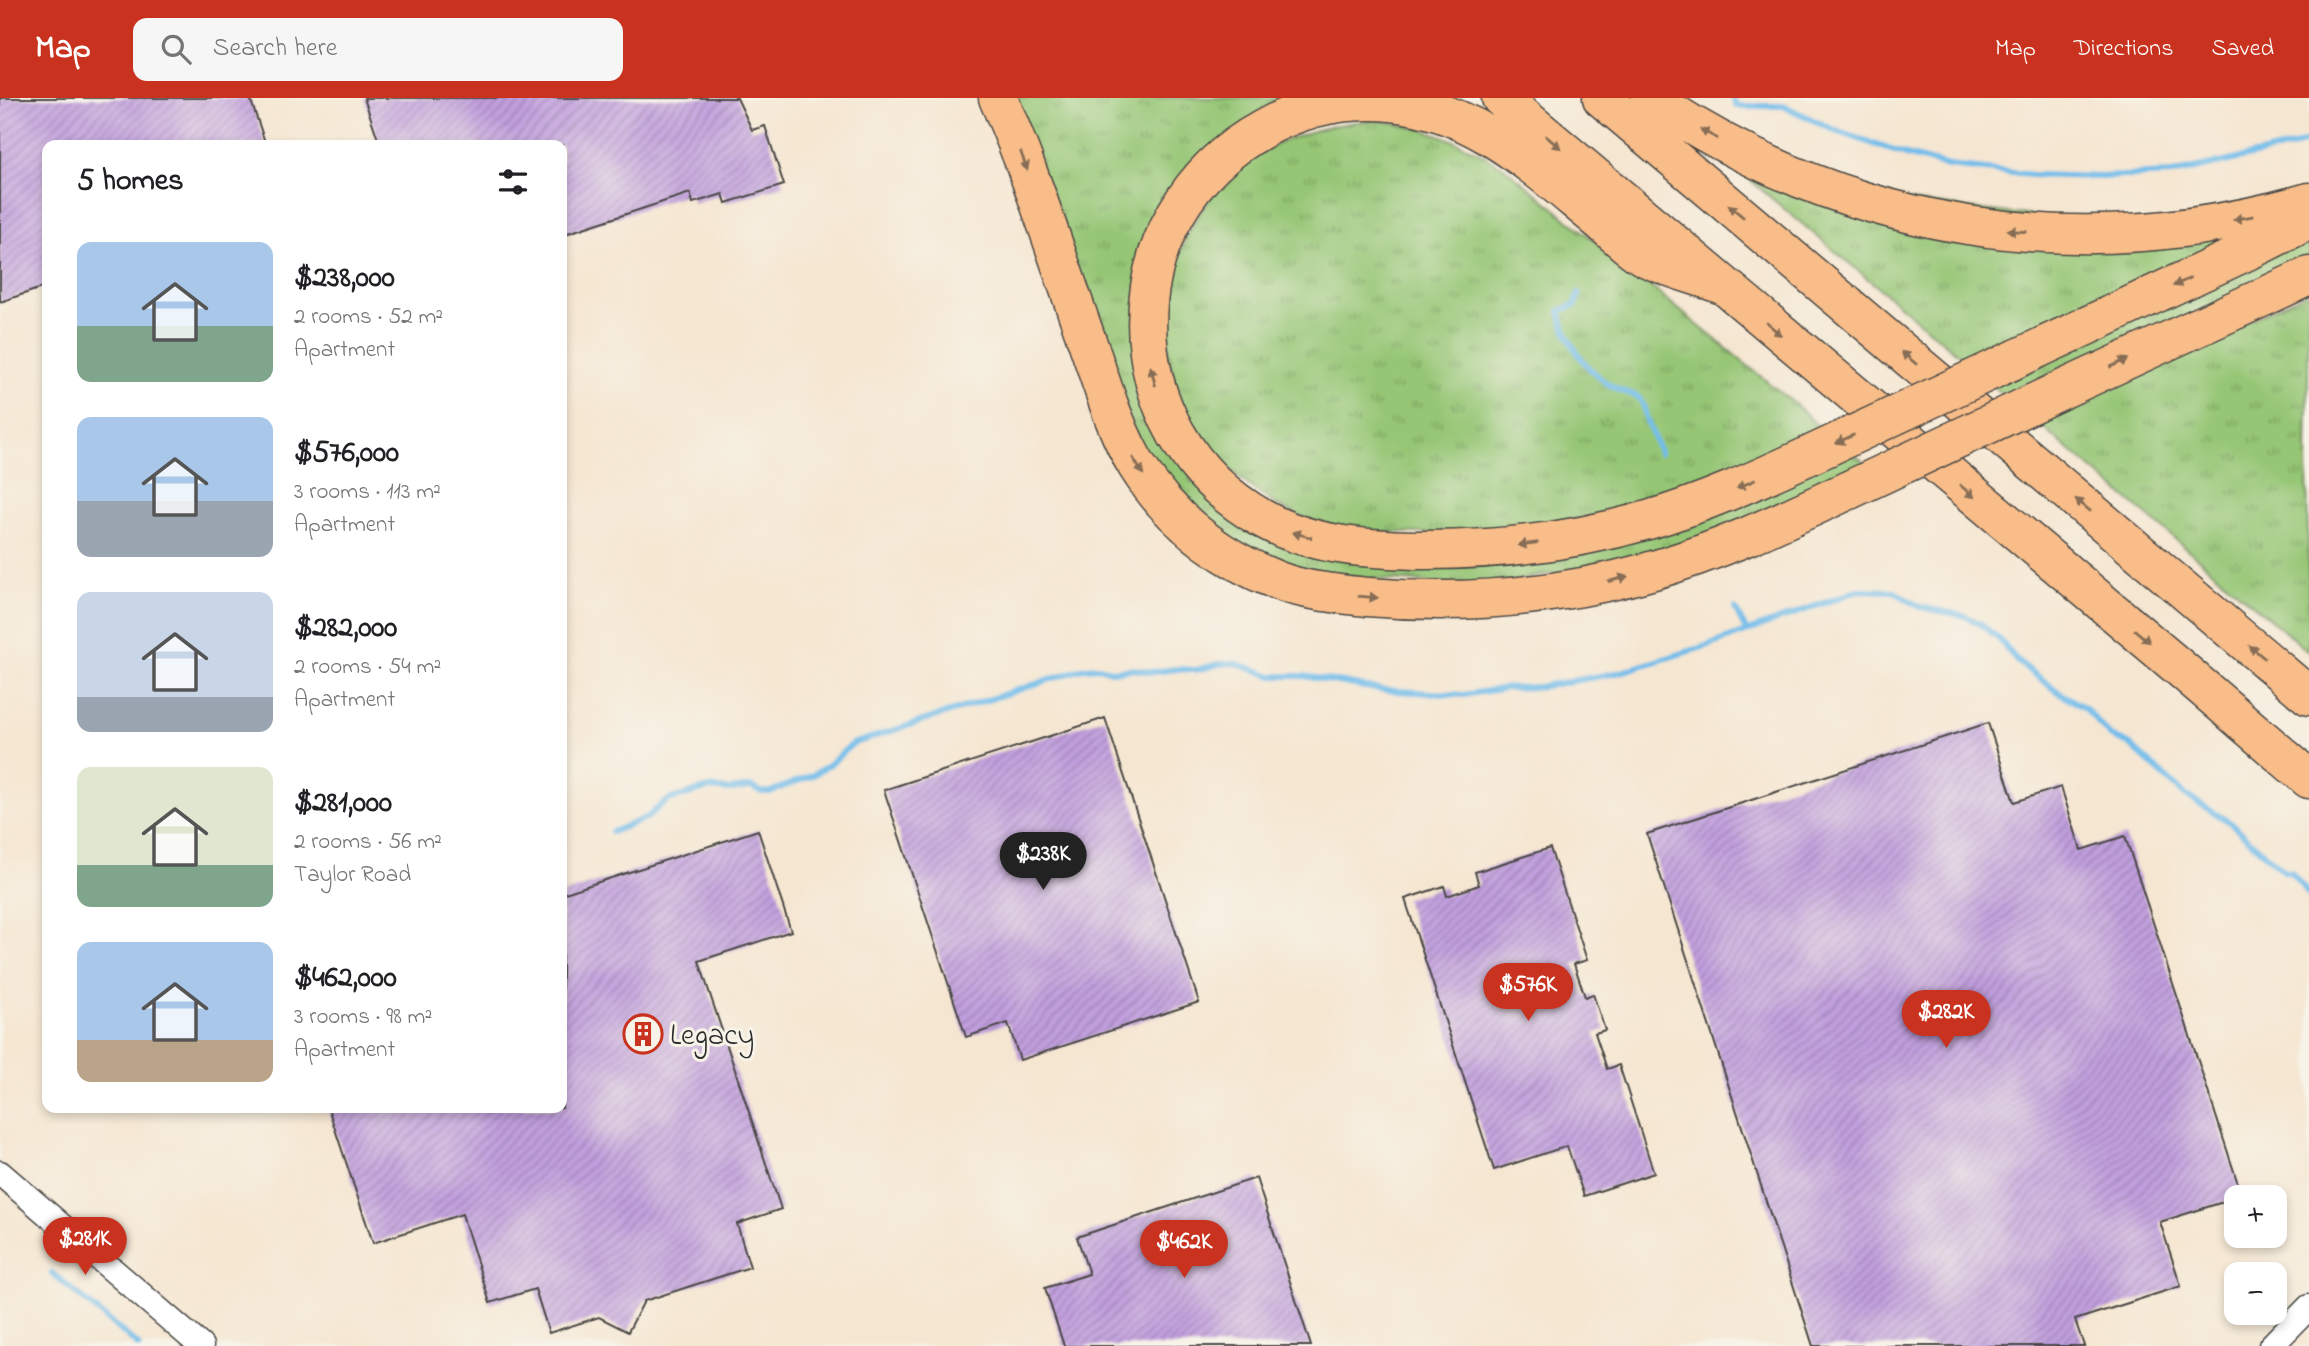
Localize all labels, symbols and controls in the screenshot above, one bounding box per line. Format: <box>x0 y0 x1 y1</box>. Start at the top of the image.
search box <box>133 18 623 81</box>
text: Map <box>35 25 91 73</box>
icon: search <box>157 30 195 68</box>
text: Search here <box>213 30 337 68</box>
text: Map <box>1995 32 2036 67</box>
text: Directions <box>2074 32 2173 67</box>
text: Saved <box>2211 32 2274 67</box>
one-way arrow <box>1698 129 1718 141</box>
one-way arrow <box>1545 134 1562 149</box>
one-way arrow <box>1019 151 1030 172</box>
text: 5 homes <box>77 160 184 204</box>
icon: filters <box>494 163 532 201</box>
one-way arrow <box>1727 204 1744 219</box>
one-way arrow <box>2232 213 2254 224</box>
one-way arrow <box>2005 226 2027 237</box>
text: $238,000 <box>294 257 395 301</box>
icon: home <box>133 270 217 354</box>
one-way arrow <box>2172 276 2192 288</box>
text: 2 rooms · 52 m² <box>294 301 443 334</box>
one-way arrow <box>1766 321 1783 336</box>
text: Apartment <box>294 334 395 367</box>
one-way arrow <box>1901 351 1918 366</box>
one-way arrow <box>2109 357 2129 369</box>
one-way arrow <box>1147 365 1158 387</box>
text: $576,000 <box>294 432 399 476</box>
one-way arrow <box>1835 433 1855 445</box>
icon: home <box>133 445 217 529</box>
one-way arrow <box>1131 456 1144 475</box>
text: 3 rooms · 113 m² <box>294 476 441 509</box>
one-way arrow <box>1736 478 1756 490</box>
one-way arrow <box>1959 483 1976 498</box>
one-way arrow <box>2075 498 2092 513</box>
text: Apartment <box>294 509 395 542</box>
one-way arrow <box>1291 529 1312 539</box>
one-way arrow <box>1516 539 1538 550</box>
one-way arrow <box>1607 573 1629 584</box>
one-way arrow <box>1357 592 1379 603</box>
text: $282,000 <box>294 607 397 651</box>
icon: home <box>133 620 217 704</box>
one-way arrow <box>2134 628 2151 643</box>
one-way arrow <box>2248 644 2266 660</box>
text: 2 rooms · 54 m² <box>294 651 441 684</box>
text: Apartment <box>294 684 395 717</box>
text: $281,000 <box>294 782 392 826</box>
icon: home <box>133 795 217 879</box>
text: 2 rooms · 56 m² <box>294 826 442 859</box>
pin: $238K <box>994 832 1092 892</box>
text: $238K <box>1016 838 1070 871</box>
text: Taylor Road <box>294 859 411 892</box>
text: $462,000 <box>294 957 397 1001</box>
pin: $576K <box>1479 964 1577 1023</box>
text: $576K <box>1499 969 1557 1002</box>
icon: home <box>133 970 217 1054</box>
pin: $282K <box>1897 990 1995 1050</box>
text: $282K <box>1918 996 1974 1029</box>
text: 3 rooms · 98 m² <box>294 1001 432 1034</box>
building icon: Legacy <box>622 1013 664 1055</box>
place label: Legacy <box>670 1015 754 1059</box>
text: Apartment <box>294 1034 395 1067</box>
map controls <box>2224 1185 2287 1325</box>
button: + <box>2224 1185 2287 1248</box>
pin: $281K <box>36 1218 134 1277</box>
pin: $462K <box>1135 1220 1233 1280</box>
text: $281K <box>59 1223 111 1256</box>
text: $462K <box>1156 1226 1212 1259</box>
button: − <box>2224 1262 2287 1325</box>

